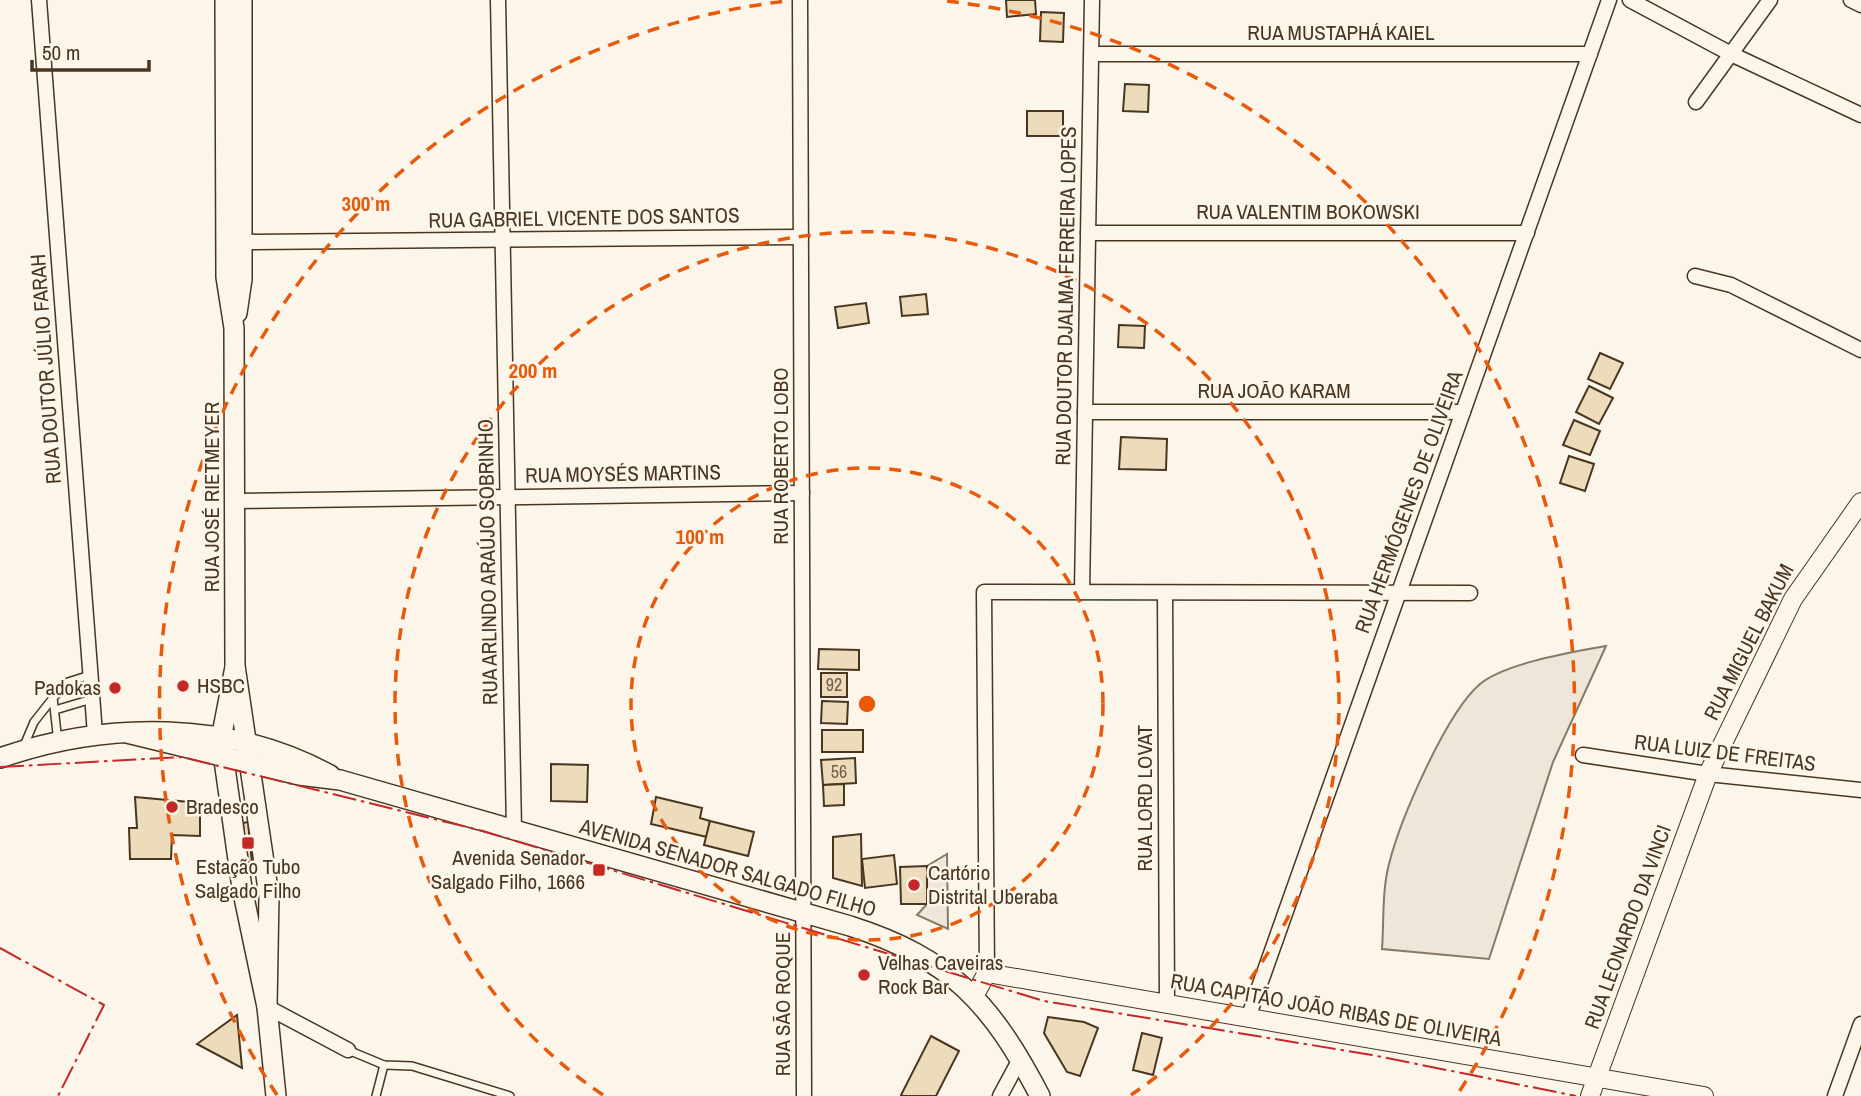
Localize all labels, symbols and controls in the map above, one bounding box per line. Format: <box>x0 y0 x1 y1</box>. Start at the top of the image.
street label: RUA MUSTAPHÁ KAIEL <box>1247 18 1435 47</box>
scale bar <box>32 28 149 72</box>
text: 50 m <box>42 38 80 67</box>
street label: RUA DOUTOR DJALMA FERREIRA LOPES <box>1048 126 1083 466</box>
text: 300 m <box>342 189 390 218</box>
street label: RUA VALENTIM BOKOWSKI <box>1196 197 1420 226</box>
street label: RUA GABRIEL VICENTE DOS SANTOS <box>428 200 740 235</box>
street label: RUA DOUTOR JÚLIO FARAH <box>23 253 68 485</box>
text: 200 m <box>509 356 557 385</box>
street label: RUA HERMÓGENES DE OLIVEIRA <box>1347 366 1470 637</box>
street label: RUA ROBERTO LOBO <box>766 367 795 545</box>
street label: RUA JOÃO KARAM <box>1197 376 1351 405</box>
street label: RUA JOSÉ RIETMEYER <box>197 402 226 592</box>
street label: RUA ARLINDO ARAÚJO SOBRINHO <box>471 419 504 705</box>
street label: RUA MOYSÉS MARTINS <box>525 457 721 490</box>
text: 100 m <box>676 522 724 551</box>
street label: RUA MIGUEL BAKUM <box>1697 559 1800 725</box>
place label: HSBC <box>197 671 245 700</box>
house number: 92 <box>826 672 842 697</box>
place label: Padokas <box>34 673 101 702</box>
marker: HSBC <box>175 678 191 694</box>
marker: Padokas <box>107 680 123 696</box>
centre of rings <box>855 692 879 716</box>
street label: RUA LORD LOVAT <box>1130 724 1159 871</box>
street label: RUA LUIZ DE FREITAS <box>1633 727 1817 778</box>
house number: 56 <box>831 759 847 784</box>
place label: Bradesco <box>186 792 259 821</box>
marker: Bradesco <box>164 799 180 815</box>
street label: AVENIDA SENADOR SALGADO FILHO <box>576 811 880 924</box>
street label: RUA LEONARDO DA VINCI <box>1577 821 1678 1033</box>
marker: Estação Tubo Salgado Filho <box>240 835 256 851</box>
place label: Avenida Senador Salgado Filho, 1666 <box>431 843 585 896</box>
place label: Estação Tubo Salgado Filho <box>195 852 301 905</box>
place label: Cartório Distrital Uberaba <box>928 858 1059 911</box>
marker: Avenida Senador Salgado Filho, 1666 <box>591 862 607 878</box>
marker: Cartório Distrital Uberaba <box>906 877 922 893</box>
street label: RUA SÃO ROQUE <box>768 932 797 1076</box>
place label: Velhas Caveiras Rock Bar <box>878 948 1003 1001</box>
street label: RUA CAPITÃO JOÃO RIBAS DE OLIVEIRA <box>1168 966 1504 1053</box>
marker: Velhas Caveiras Rock Bar <box>856 967 872 983</box>

